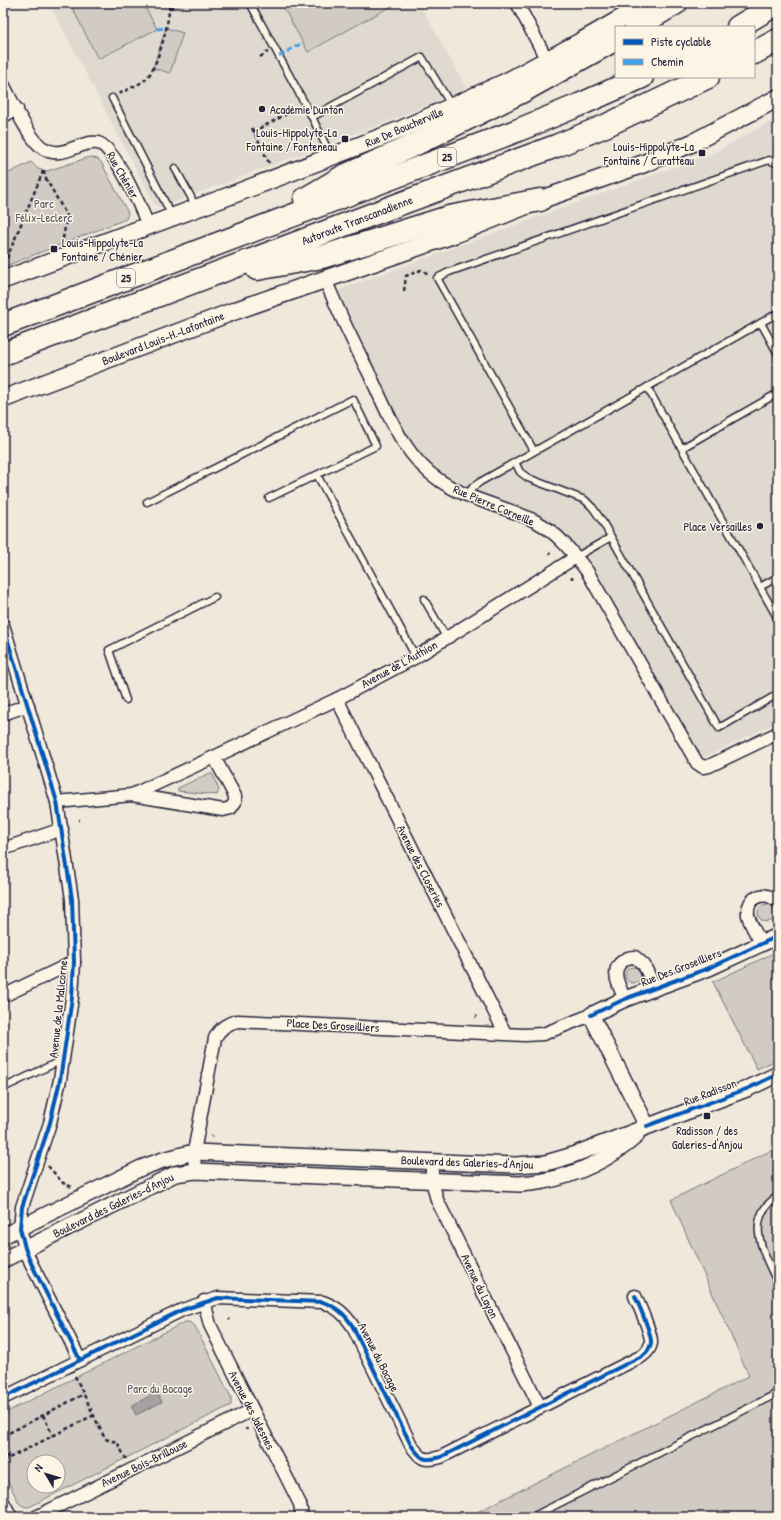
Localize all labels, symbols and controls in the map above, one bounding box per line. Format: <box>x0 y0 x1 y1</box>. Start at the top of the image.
legend <box>615 26 755 78</box>
text: Piste cyclable <box>651 33 711 50</box>
text: Chemin <box>651 53 684 70</box>
place label: Académie Dunton <box>270 101 343 118</box>
street label: Rue De Boucherville <box>362 103 446 151</box>
marker: Académie Dunton <box>257 104 267 114</box>
place label: Louis-Hippolyte-La Fontaine / Fonteneau <box>246 124 337 155</box>
marker: Louis-Hippolyte-La Fontaine / Fonteneau <box>340 134 350 144</box>
place label: Louis-Hippolyte-La Fontaine / Curatteau <box>603 138 694 169</box>
street label: Rue Chénier <box>103 148 143 202</box>
road number: 25 <box>438 148 456 166</box>
marker: Louis-Hippolyte-La Fontaine / Curatteau <box>697 148 707 158</box>
street label: Autoroute Transcanadienne <box>299 191 415 249</box>
park label: Parc Félix-Leclerc <box>15 195 73 226</box>
place label: Louis-Hippolyte-La Fontaine / Chénier <box>61 234 143 265</box>
marker: Louis-Hippolyte-La Fontaine / Chénier <box>49 244 59 254</box>
road number: 25 <box>117 269 135 287</box>
street label: Boulevard Louis-H.-Lafontaine <box>99 307 227 369</box>
street label: Rue Pierre Corneille <box>451 480 537 530</box>
place label: Place Versailles <box>683 518 752 535</box>
marker: Place Versailles <box>755 521 765 531</box>
street label: Avenue de L'Authion <box>358 636 440 692</box>
street label: Avenue des Closeries <box>393 822 449 911</box>
street label: Rue Des Groseilliers <box>638 944 724 990</box>
street label: Avenue de la Malicorne <box>44 959 72 1059</box>
street label: Place Des Groseilliers <box>286 1014 380 1036</box>
street label: Rue Radisson <box>681 1074 739 1110</box>
marker: Radisson / des Galeries-d'Anjou <box>702 1111 712 1121</box>
place label: Radisson / des Galeries-d'Anjou <box>672 1122 742 1153</box>
street label: Boulevard des Galeries-d'Anjou <box>401 1151 534 1173</box>
street label: Boulevard des Galeries-d'Anjou <box>50 1168 176 1242</box>
street label: Avenue du Layon <box>457 1251 503 1321</box>
street label: Avenue du Bocage <box>354 1319 404 1395</box>
street label: Avenue des Jalesnes <box>225 1368 279 1453</box>
park label: Parc du Bocage <box>127 1380 193 1397</box>
street label: Avenue Bois-Brillouse <box>98 1435 190 1491</box>
north arrow <box>26 1454 66 1494</box>
text: N <box>31 1461 46 1474</box>

